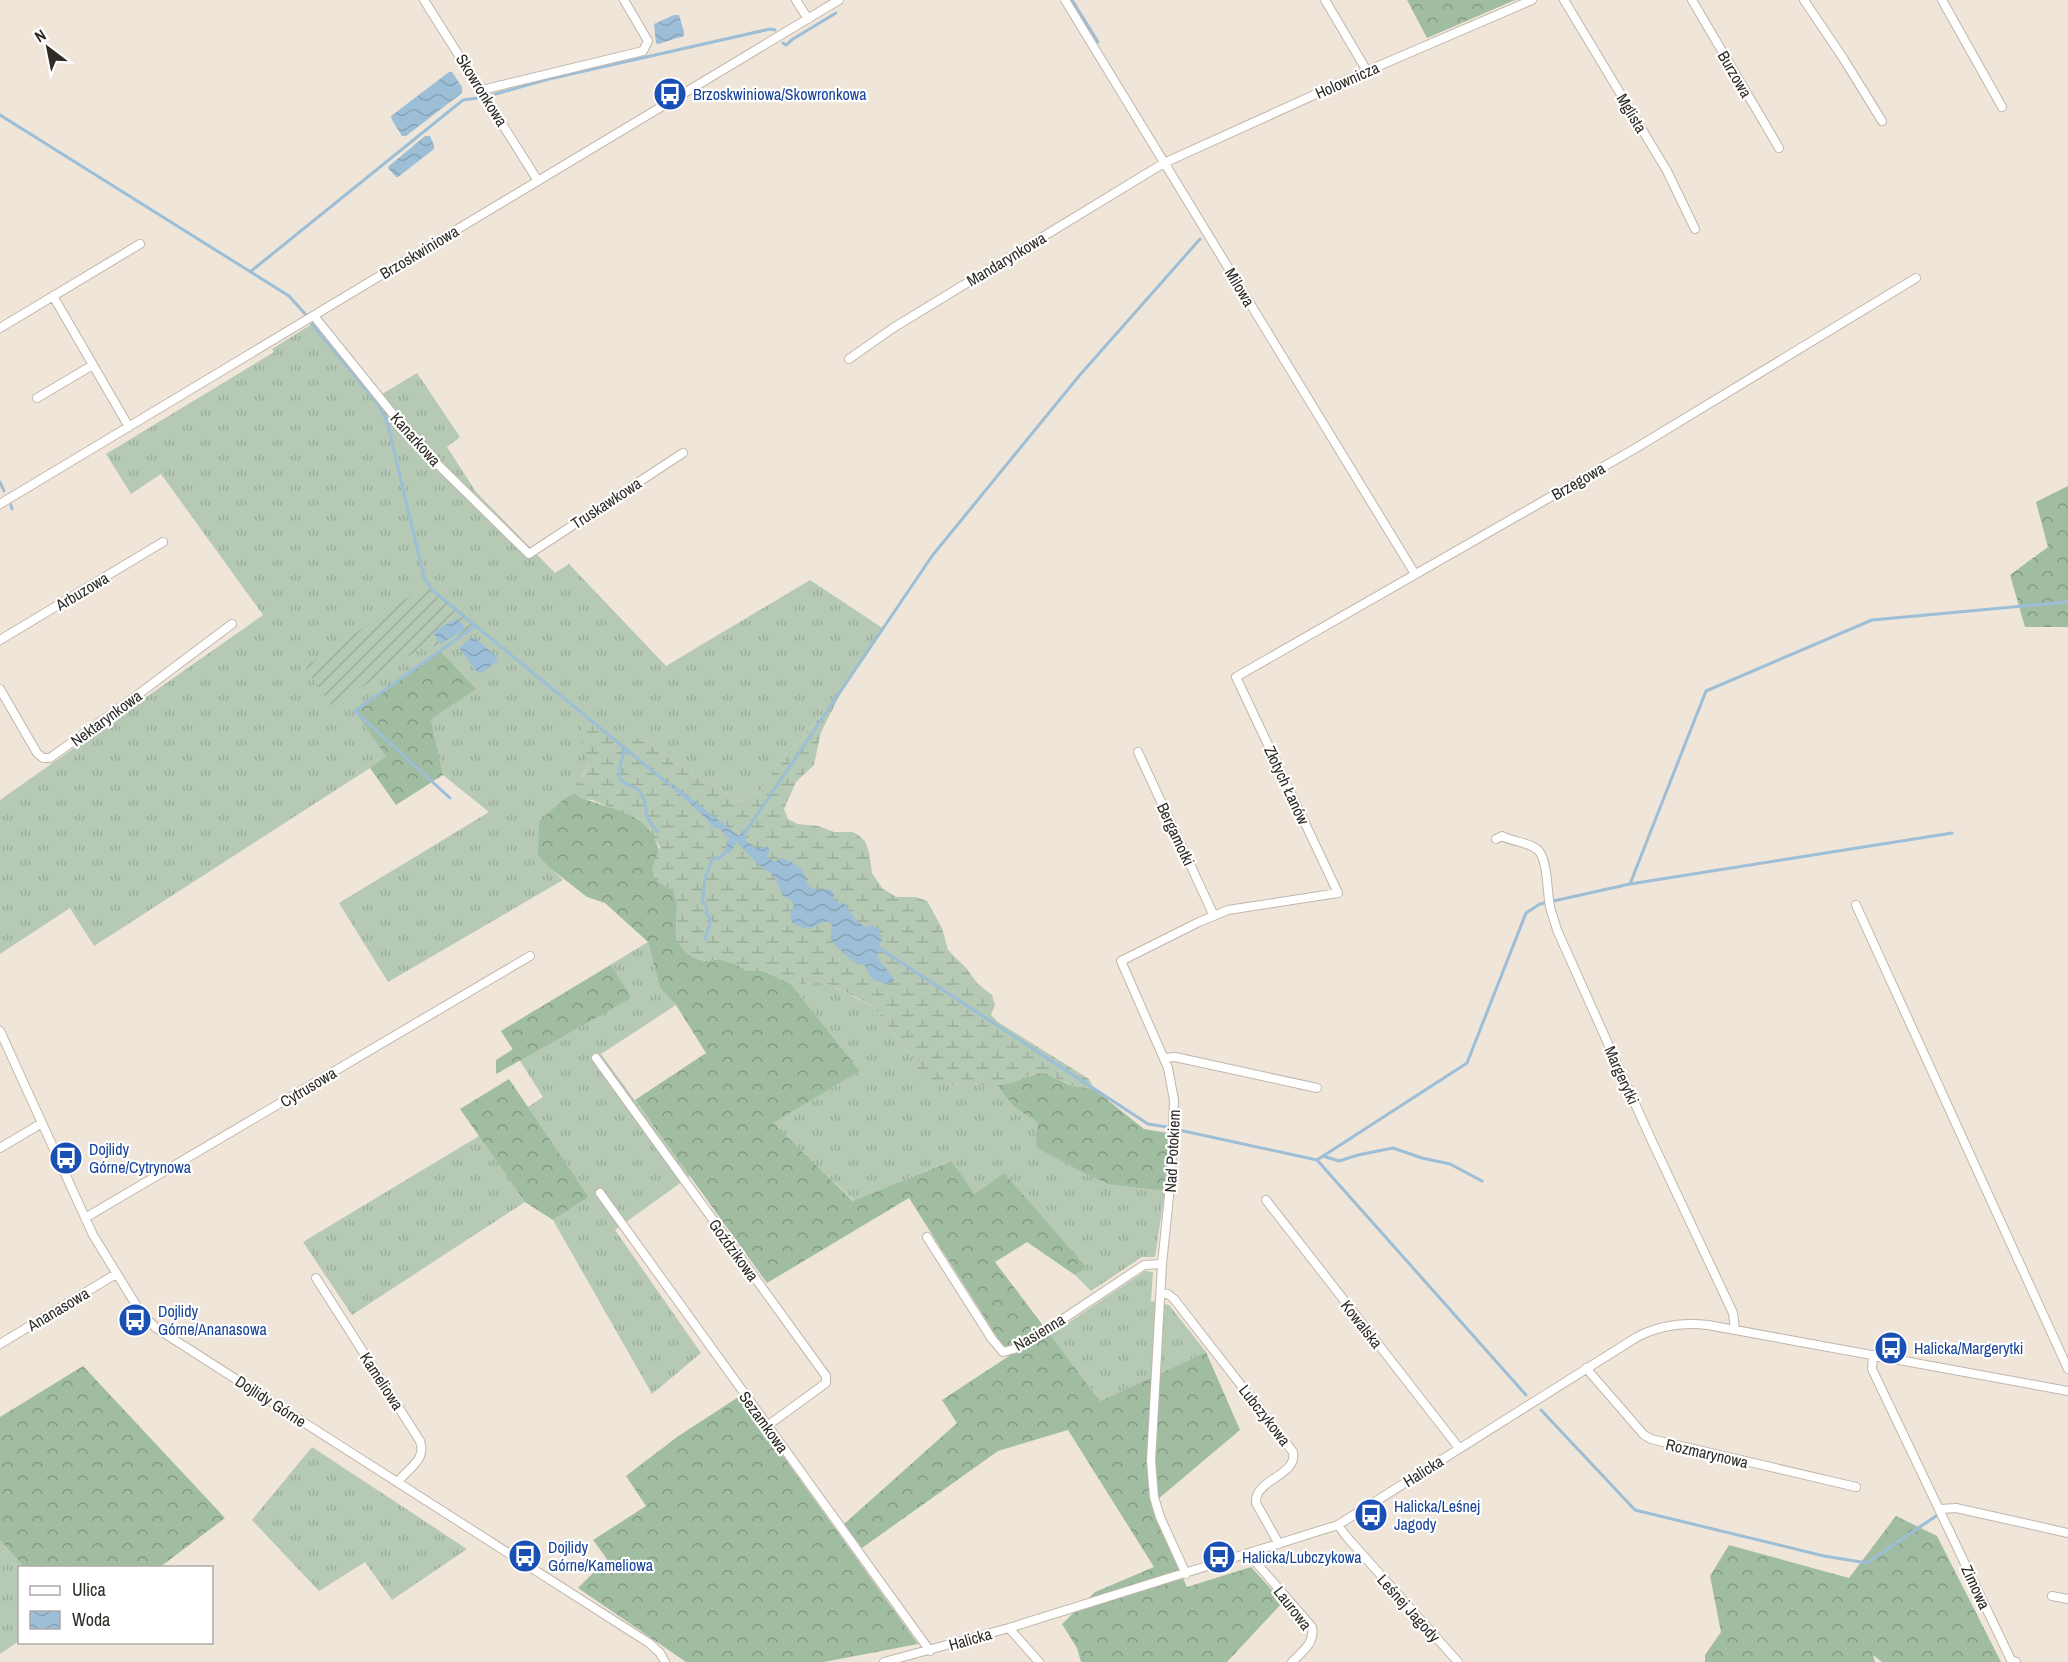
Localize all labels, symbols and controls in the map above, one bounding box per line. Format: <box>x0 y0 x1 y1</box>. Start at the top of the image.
north arrow <box>18 18 78 78</box>
text: N <box>30 23 50 47</box>
street label: Burzowa <box>1713 46 1758 102</box>
street label: Skowronkowa <box>451 50 513 131</box>
street label: Holownicza <box>1312 56 1383 104</box>
bus stop icon: Brzoskwiniowa/Skowronkowa <box>652 76 688 112</box>
place label: Brzoskwiniowa/Skowronkowa <box>693 83 867 105</box>
street label: Mglista <box>1612 89 1653 137</box>
street label: Brzoskwiniowa <box>376 219 463 284</box>
street label: Mandarynkowa <box>962 226 1050 291</box>
street label: Milowa <box>1220 264 1260 311</box>
street label: Kanarkowa <box>386 407 447 471</box>
street label: Brzegowa <box>1547 457 1609 505</box>
street label: Truskawkowa <box>567 472 646 534</box>
street label: Arbuzowa <box>50 566 113 616</box>
street label: Nektarynkowa <box>66 684 147 751</box>
street label: Złotych Łanów <box>1259 742 1315 828</box>
street label: Bergamotki <box>1152 799 1200 869</box>
street label: Margerytki <box>1599 1042 1645 1108</box>
street label: Cytrusowa <box>276 1061 341 1112</box>
street label: Nad Potokiem <box>1159 1109 1185 1193</box>
place label: Dojlidy Górne/Cytrynowa <box>89 1138 192 1178</box>
bus stop icon: Dojlidy Górne/Cytrynowa <box>48 1140 84 1176</box>
street label: Goździkowa <box>704 1214 765 1286</box>
street label: Ananasowa <box>22 1282 94 1337</box>
street label: Kowalska <box>1336 1295 1388 1353</box>
place label: Dojlidy Górne/Ananasowa <box>158 1300 267 1340</box>
bus stop icon: Dojlidy Górne/Ananasowa <box>117 1302 153 1338</box>
street label: Nasienna <box>1009 1308 1069 1356</box>
bus stop icon: Halicka/Margerytki <box>1873 1330 1909 1366</box>
place label: Halicka/Margerytki <box>1914 1337 2023 1359</box>
street label: Kameliowa <box>355 1348 409 1415</box>
street label: Dojlidy Górne <box>231 1370 311 1432</box>
street label: Lubczykowa <box>1234 1380 1296 1451</box>
street label: Sezamkowa <box>734 1387 794 1458</box>
street label: Rozmarynowa <box>1664 1433 1751 1473</box>
street label: Halicka <box>1399 1450 1448 1492</box>
place label: Halicka/Leśnej Jagody <box>1394 1495 1480 1535</box>
bus stop icon: Halicka/Leśnej Jagody <box>1353 1497 1389 1533</box>
place label: Dojlidy Górne/Kameliowa <box>548 1536 654 1576</box>
bus stop icon: Dojlidy Górne/Kameliowa <box>507 1538 543 1574</box>
bus stop icon: Halicka/Lubczykowa <box>1201 1539 1237 1575</box>
place label: Halicka/Lubczykowa <box>1242 1546 1362 1568</box>
street label: Zimowa <box>1956 1561 1996 1613</box>
legend <box>18 1566 213 1644</box>
street label: Leśnej Jagody <box>1373 1569 1446 1647</box>
text: Ulica <box>72 1577 106 1602</box>
street label: Laurowa <box>1269 1581 1318 1635</box>
text: Woda <box>72 1607 110 1632</box>
street label: Halicka <box>946 1622 995 1656</box>

